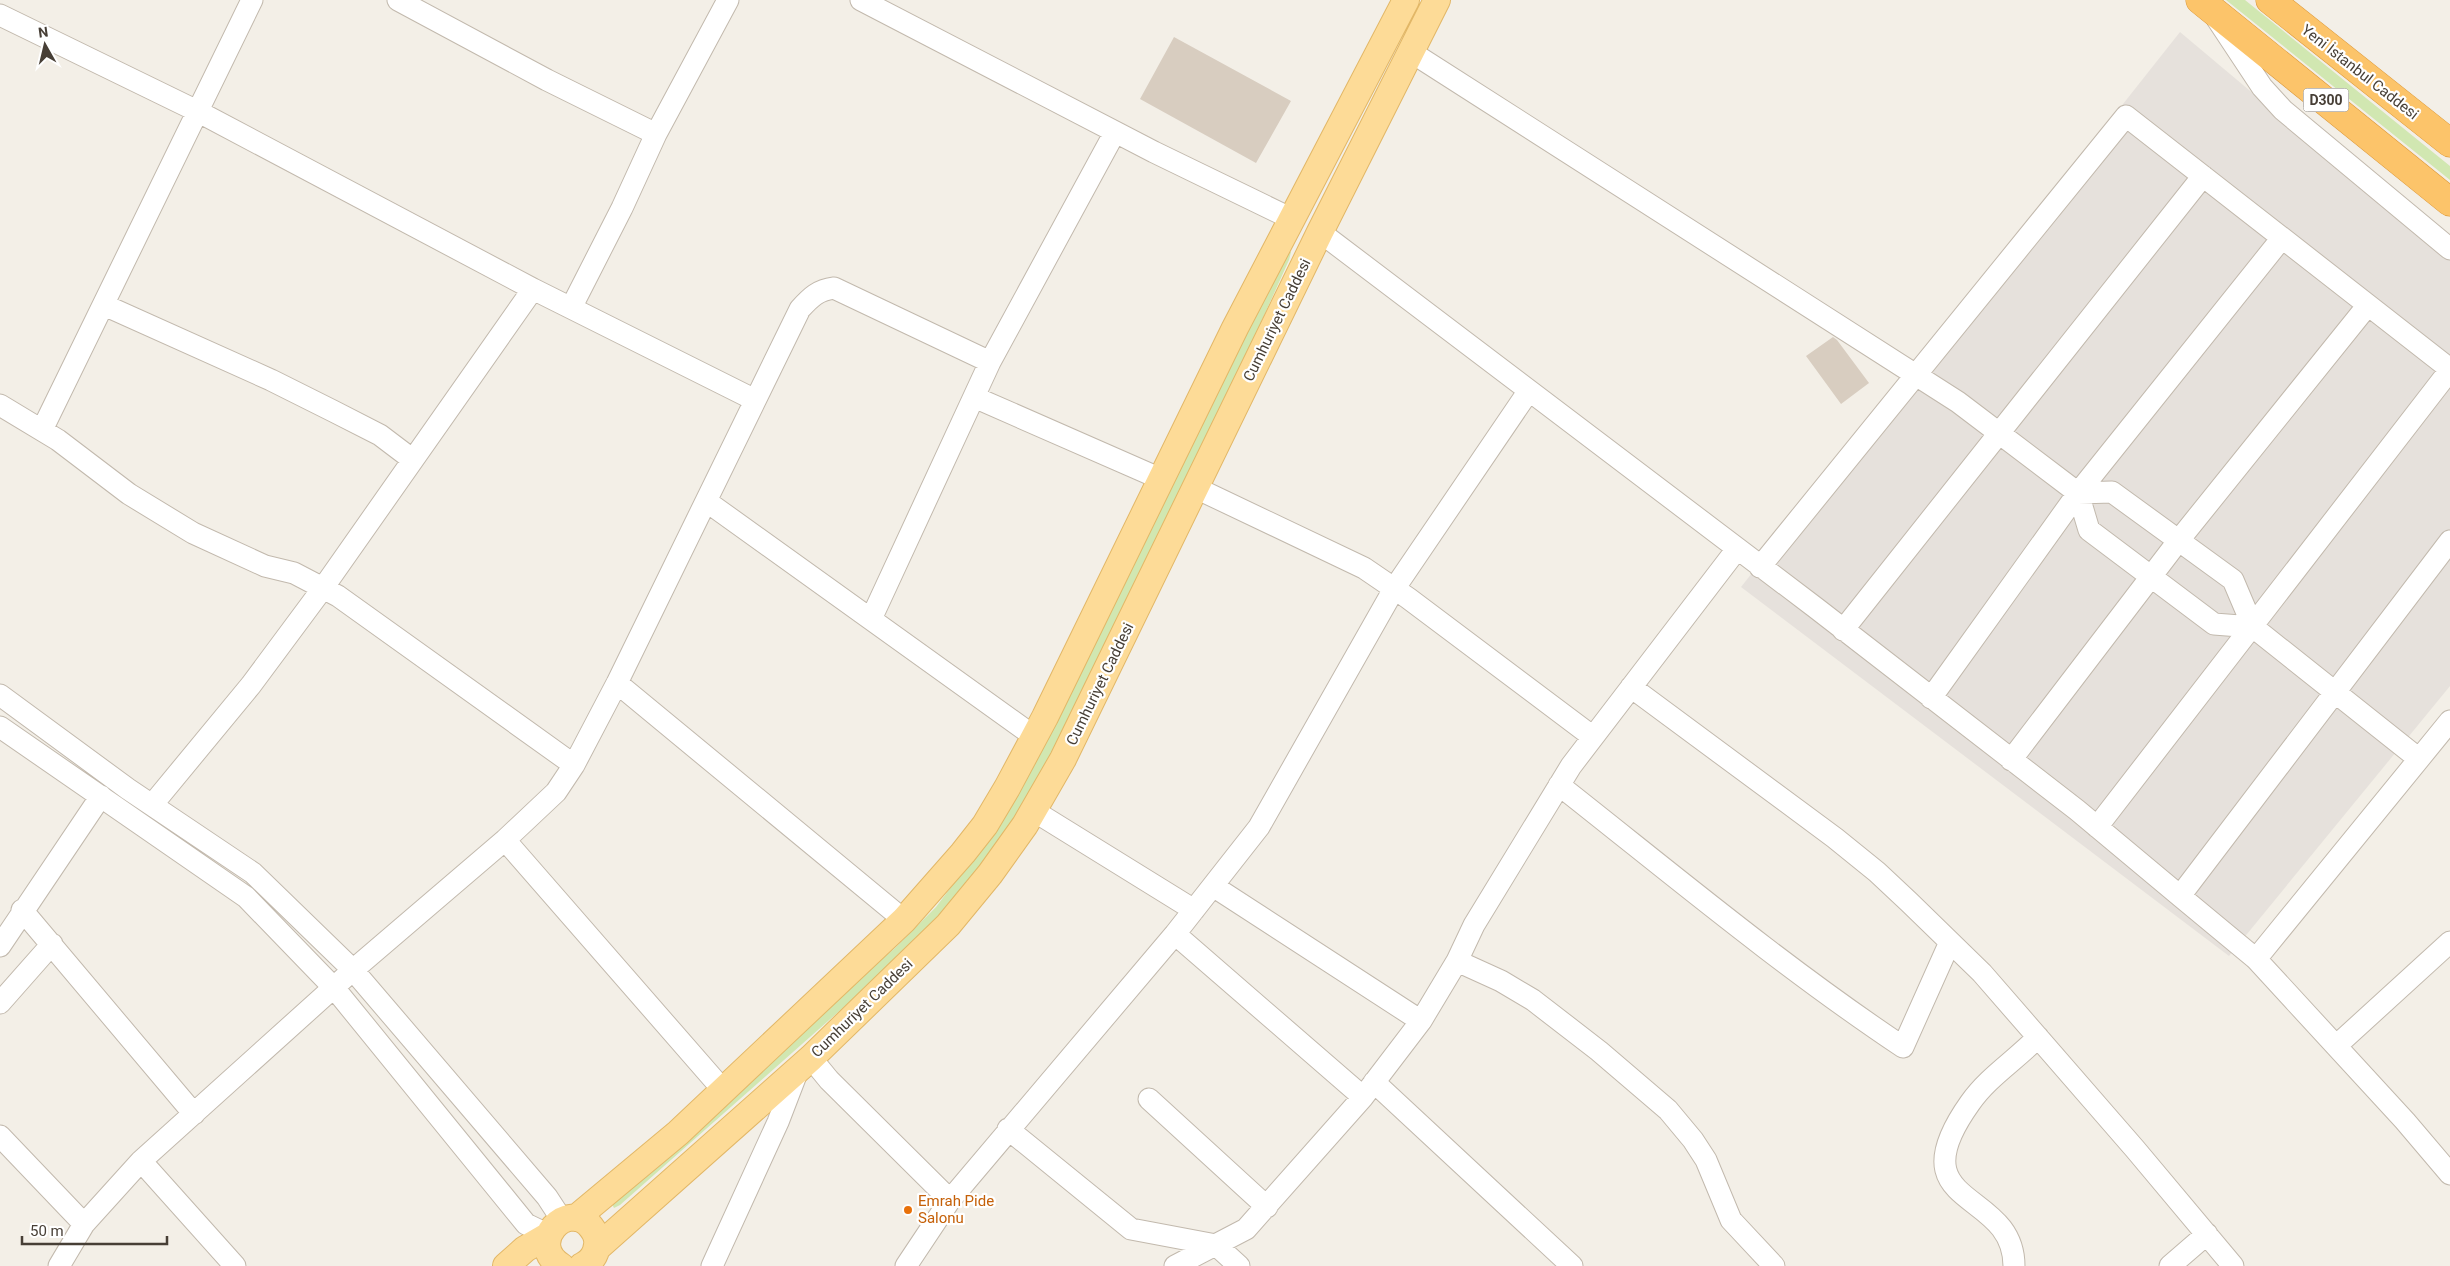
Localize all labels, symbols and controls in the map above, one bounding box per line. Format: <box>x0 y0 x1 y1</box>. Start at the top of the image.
north arrow <box>20 20 70 70</box>
street label: Yeni İstanbul Caddesi <box>2298 21 2422 123</box>
text: N <box>37 24 49 41</box>
road number: D300 <box>2304 88 2348 112</box>
street label: Cumhuriyet Caddesi <box>1239 256 1315 384</box>
street label: Cumhuriyet Caddesi <box>1062 620 1138 748</box>
street label: Cumhuriyet Caddesi <box>807 955 917 1061</box>
place label: Emrah Pide Salonu <box>918 1192 994 1227</box>
marker: Emrah Pide Salonu <box>902 1204 914 1216</box>
scale bar <box>22 1214 168 1246</box>
text: 50 m <box>30 1222 64 1240</box>

